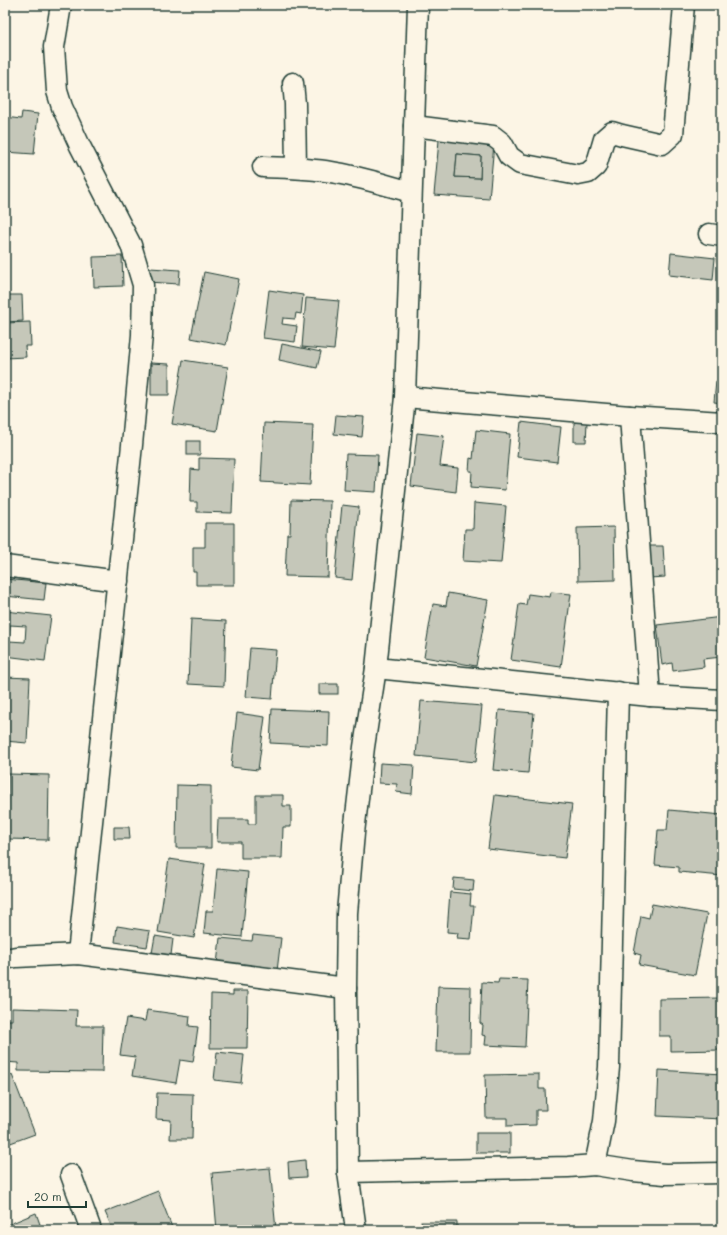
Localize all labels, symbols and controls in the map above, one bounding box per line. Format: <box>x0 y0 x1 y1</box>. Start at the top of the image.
scale bar <box>28 1183 86 1209</box>
text: 20 m <box>34 1188 62 1204</box>

